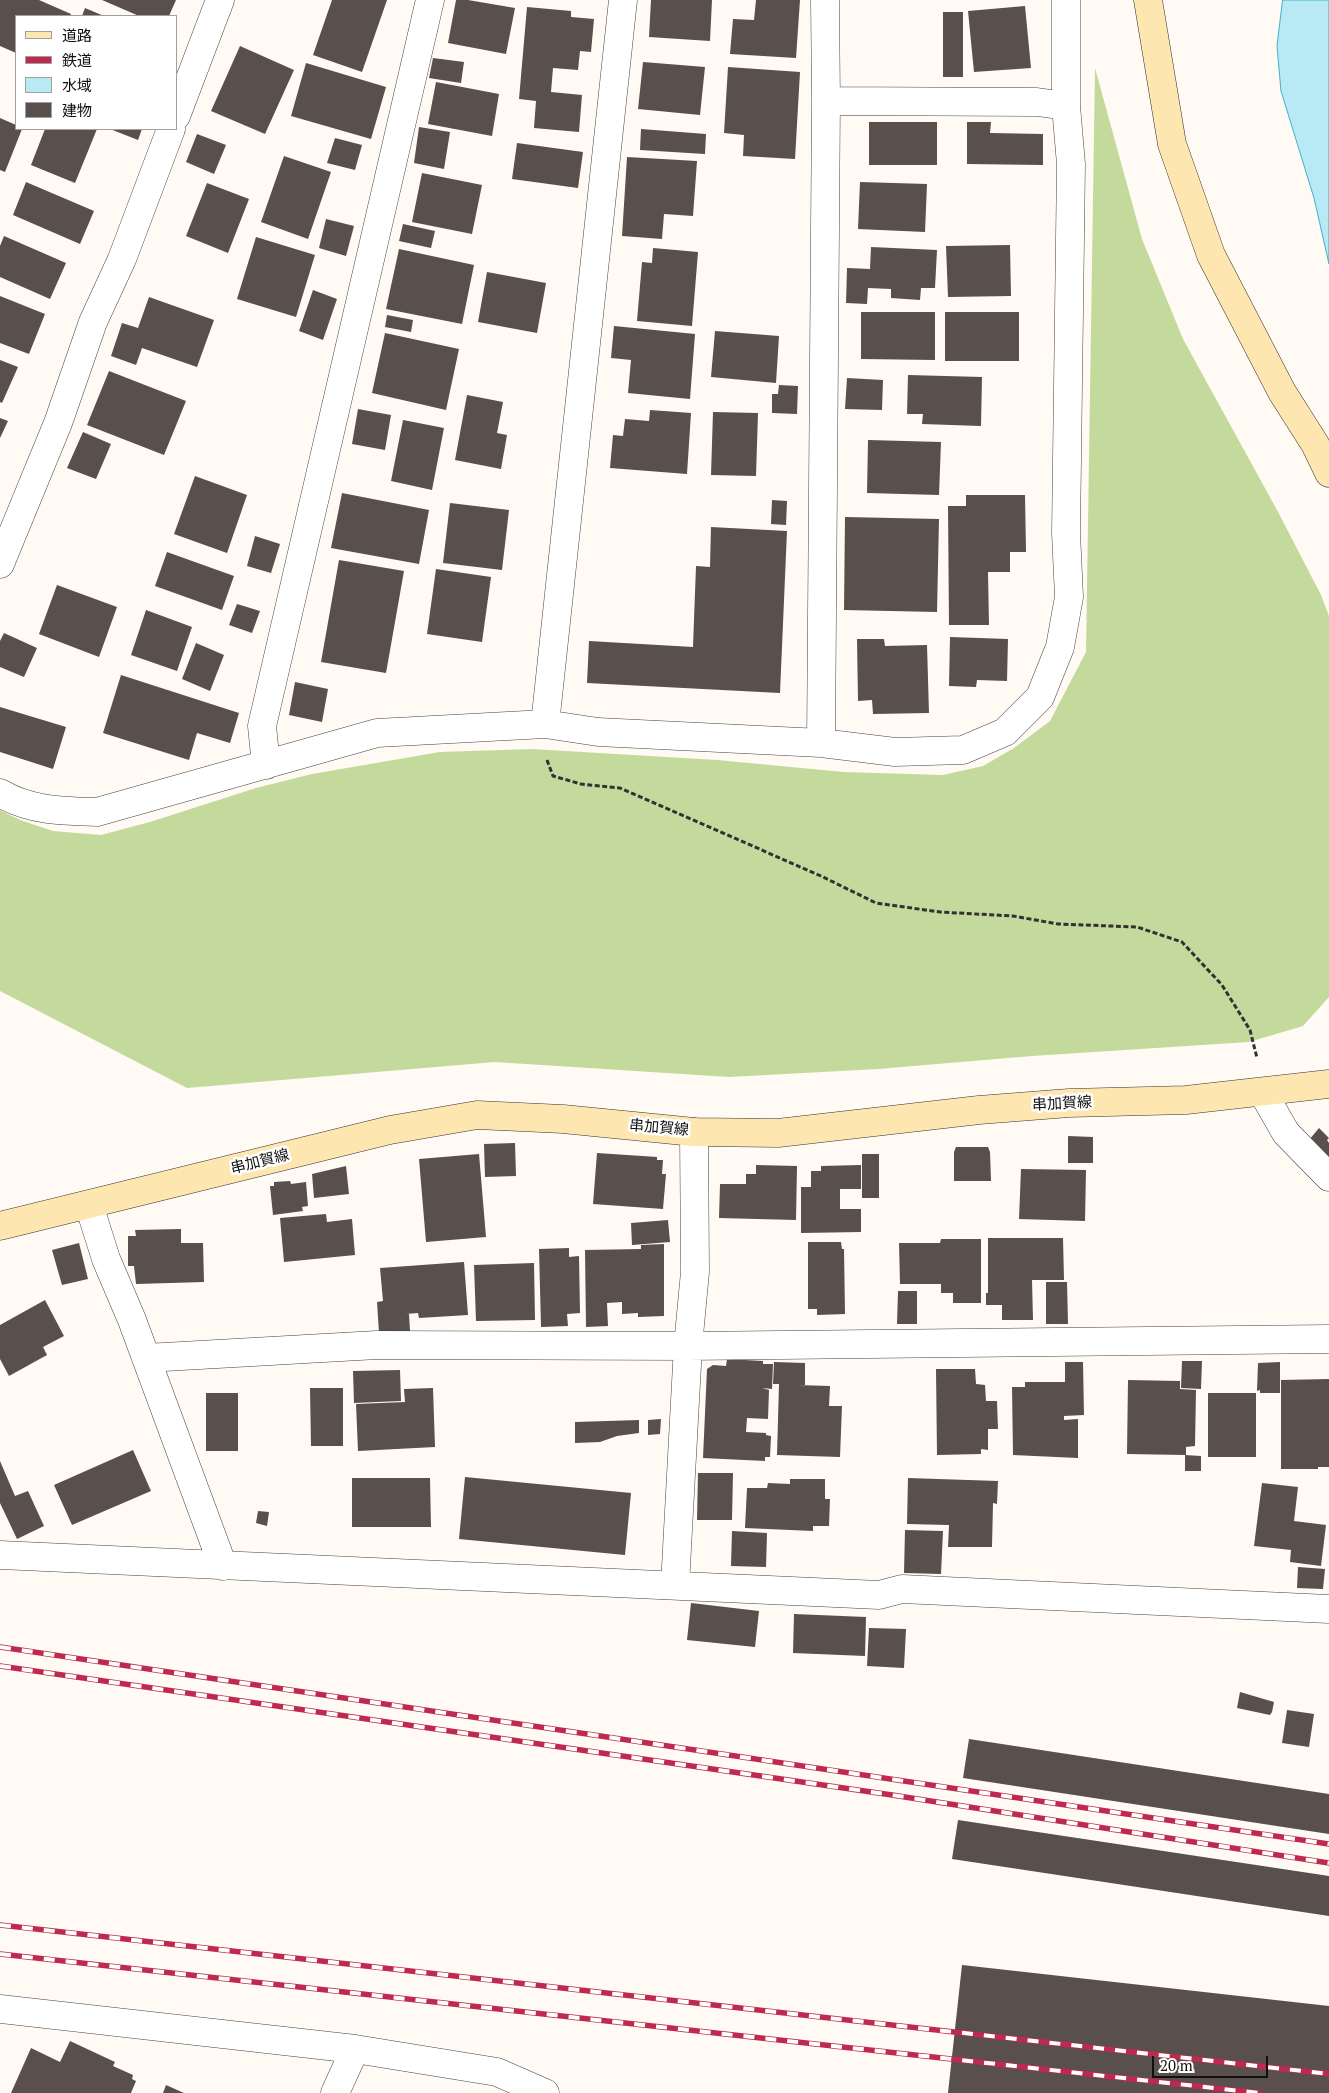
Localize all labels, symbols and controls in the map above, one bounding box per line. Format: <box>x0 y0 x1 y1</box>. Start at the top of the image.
legend <box>15 15 178 130</box>
text: 道路 <box>62 25 92 45</box>
text: 鉄道 <box>62 50 92 70</box>
text: 水域 <box>62 75 92 95</box>
text: 建物 <box>62 100 92 120</box>
street label: 串加賀線 <box>1032 1093 1092 1115</box>
street label: 串加賀線 <box>628 1116 690 1140</box>
street label: 串加賀線 <box>229 1146 291 1178</box>
scale bar <box>1154 2046 1270 2078</box>
text: 20 m <box>1160 2055 1193 2075</box>

